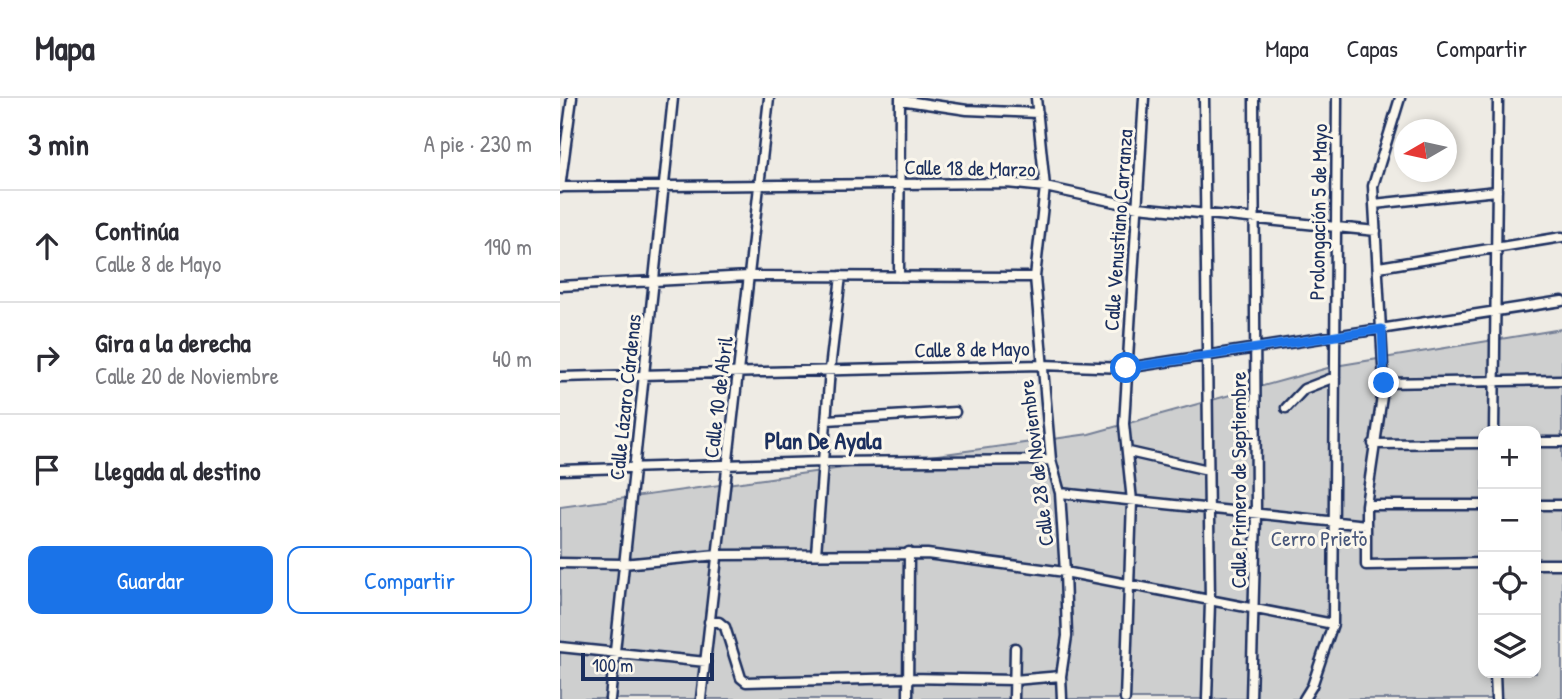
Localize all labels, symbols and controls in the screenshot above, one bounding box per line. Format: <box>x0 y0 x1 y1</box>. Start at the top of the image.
text: Mapa <box>35 26 95 70</box>
text: Mapa <box>1265 32 1309 64</box>
text: Capas <box>1347 32 1398 64</box>
text: Compartir <box>1436 32 1527 64</box>
north arrow <box>1394 119 1457 182</box>
street label: Prolongación 5 de Mayo <box>1302 123 1334 301</box>
text: 3 min <box>28 124 89 164</box>
text: A pie · 230 m <box>424 128 532 159</box>
street label: Calle Venustiano Carranza <box>1096 128 1140 332</box>
street label: Calle 18 de Marzo <box>904 152 1036 184</box>
text: Continúa <box>95 213 179 248</box>
icon: ahead <box>28 227 66 265</box>
text: 190 m <box>484 231 532 262</box>
text: Calle 8 de Mayo <box>95 248 221 279</box>
street label: Calle Lázaro Cárdenas <box>602 313 648 481</box>
text: Gira a la derecha <box>95 325 251 360</box>
street label: Calle 8 de Mayo <box>914 333 1030 365</box>
street label: Calle 10 de Abril <box>696 334 740 460</box>
icon: right <box>28 339 66 377</box>
text: 40 m <box>492 343 532 374</box>
route start <box>1110 352 1141 383</box>
text: Calle 20 de Noviembre <box>95 360 279 391</box>
route end <box>1368 367 1399 398</box>
street label: Calle Primero de Septiembre <box>1224 372 1253 588</box>
street label: Calle 28 de Noviembre <box>1011 378 1061 548</box>
district label: Plan De Ayala <box>764 424 882 457</box>
map controls <box>1478 426 1541 678</box>
button: + <box>1478 426 1541 489</box>
icon: arrive <box>28 451 66 489</box>
text: Llegada al destino <box>95 453 261 488</box>
button: − <box>1478 489 1541 552</box>
park label: Cerro Prieto <box>1271 524 1367 553</box>
button: Guardar <box>28 546 273 614</box>
button: Compartir <box>287 546 532 614</box>
button: locate <box>1478 552 1541 615</box>
button: layers <box>1478 615 1541 678</box>
scale bar <box>581 650 714 682</box>
text: 100 m <box>592 652 633 678</box>

